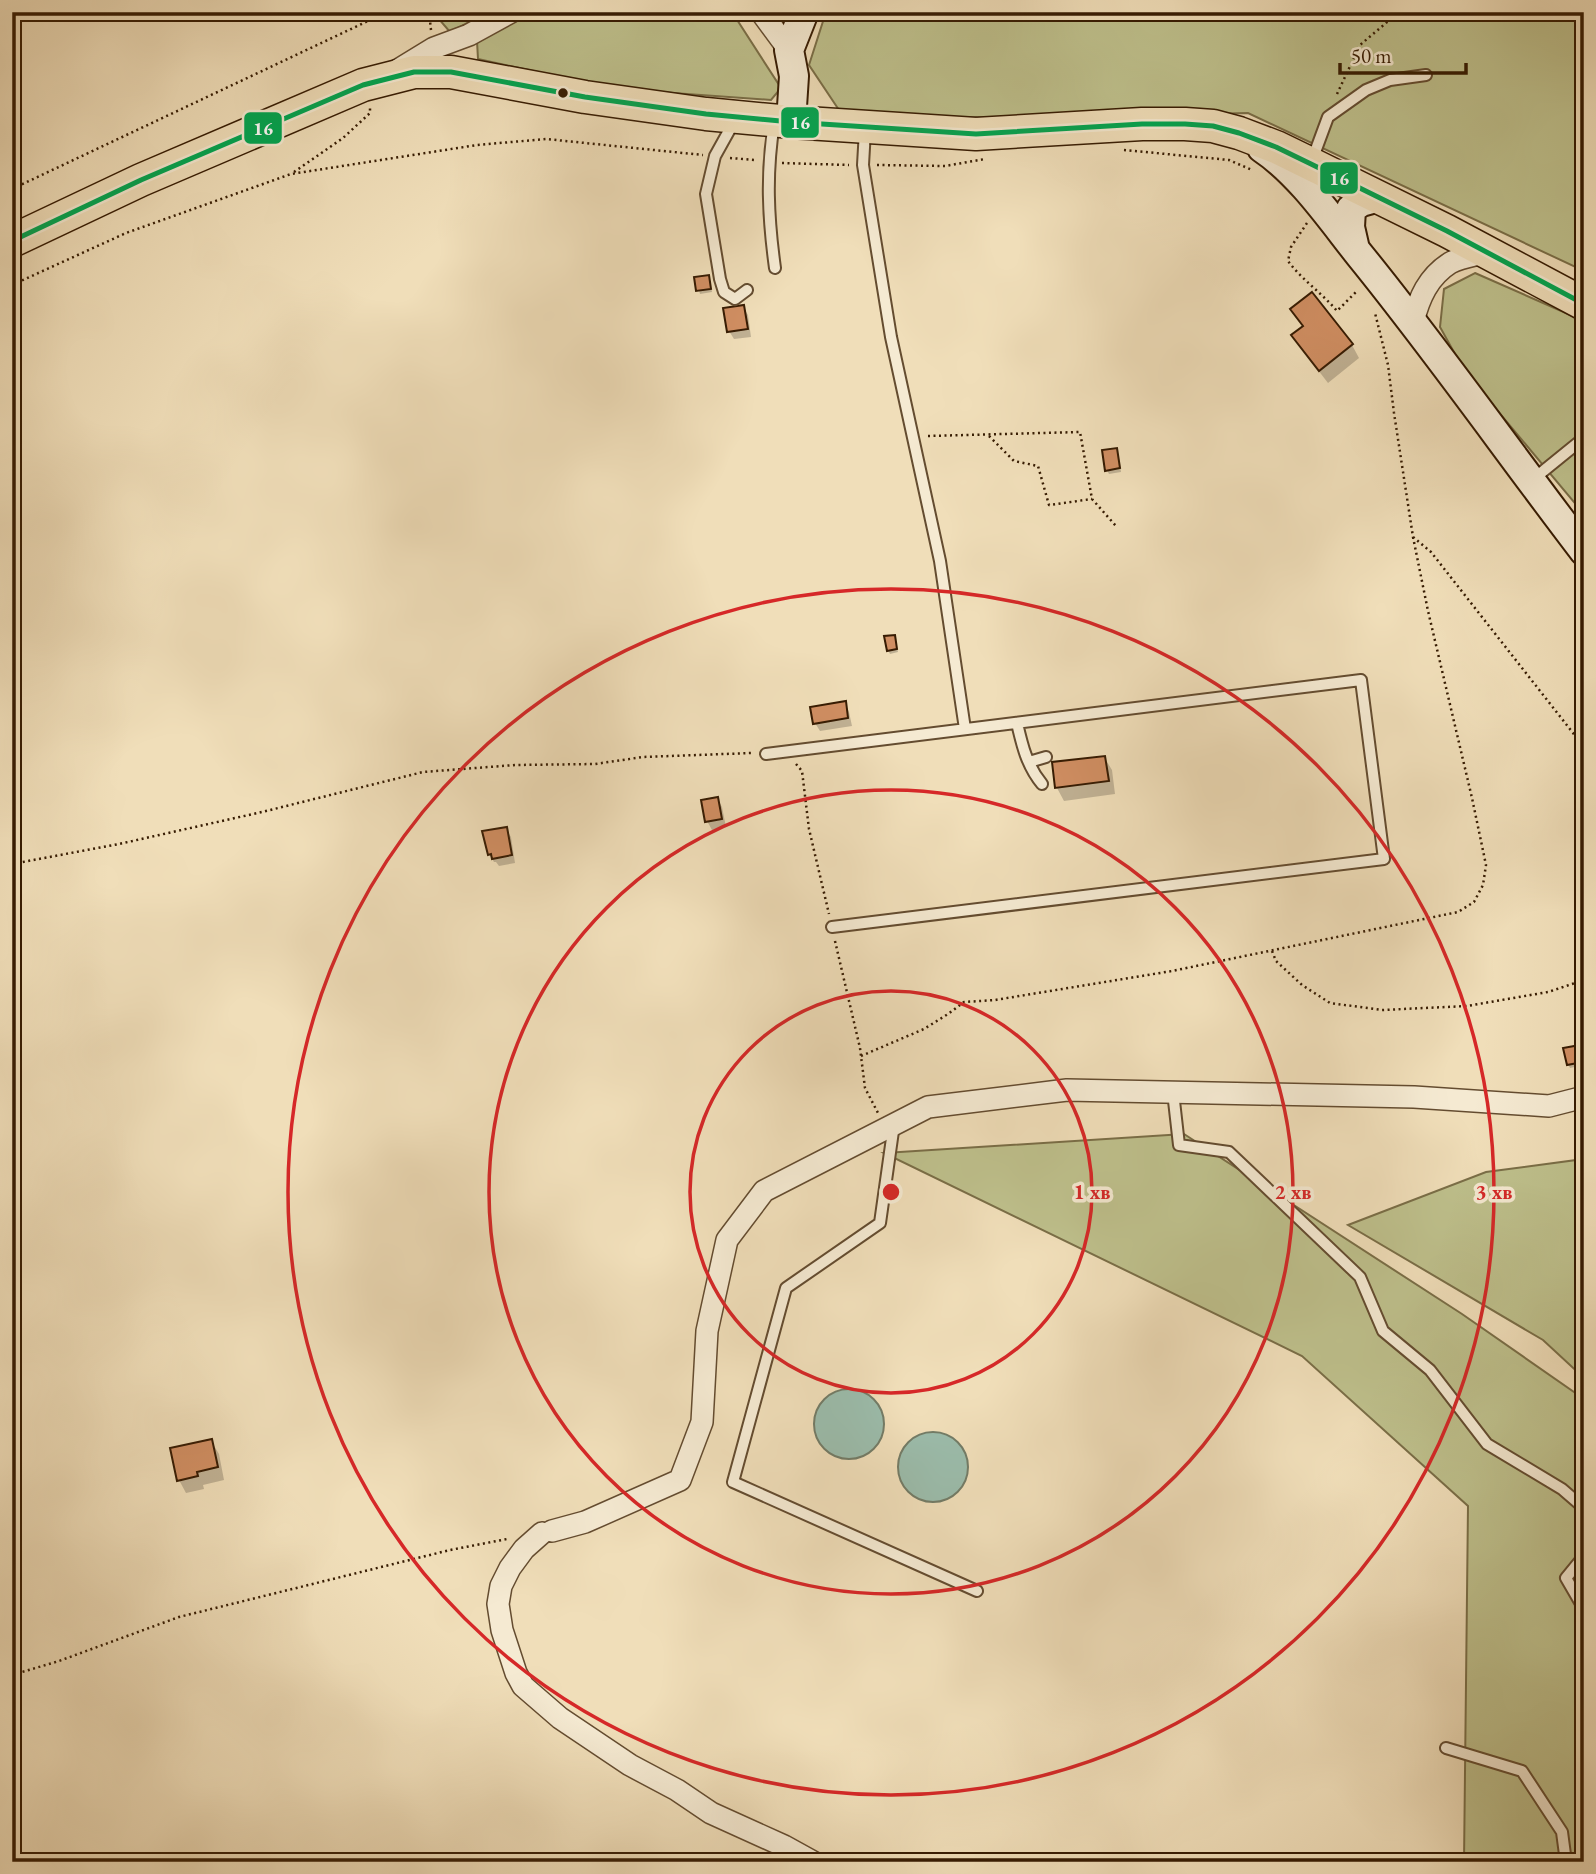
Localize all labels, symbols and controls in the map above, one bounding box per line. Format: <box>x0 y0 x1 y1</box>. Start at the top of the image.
scale bar <box>1340 32 1466 76</box>
text: 50 m <box>1351 42 1392 69</box>
unlabelled marker <box>556 86 570 100</box>
line badge: 16 <box>780 106 820 139</box>
text: 16 <box>790 110 810 135</box>
line badge: 16 <box>243 111 283 145</box>
text: 16 <box>253 116 273 141</box>
line badge: 16 <box>1319 161 1359 195</box>
text: 16 <box>1329 166 1349 191</box>
text: 1 хв <box>1074 1178 1110 1205</box>
text: 2 хв <box>1275 1178 1311 1205</box>
text: 3 хв <box>1476 1178 1512 1205</box>
centre of rings <box>879 1180 903 1204</box>

